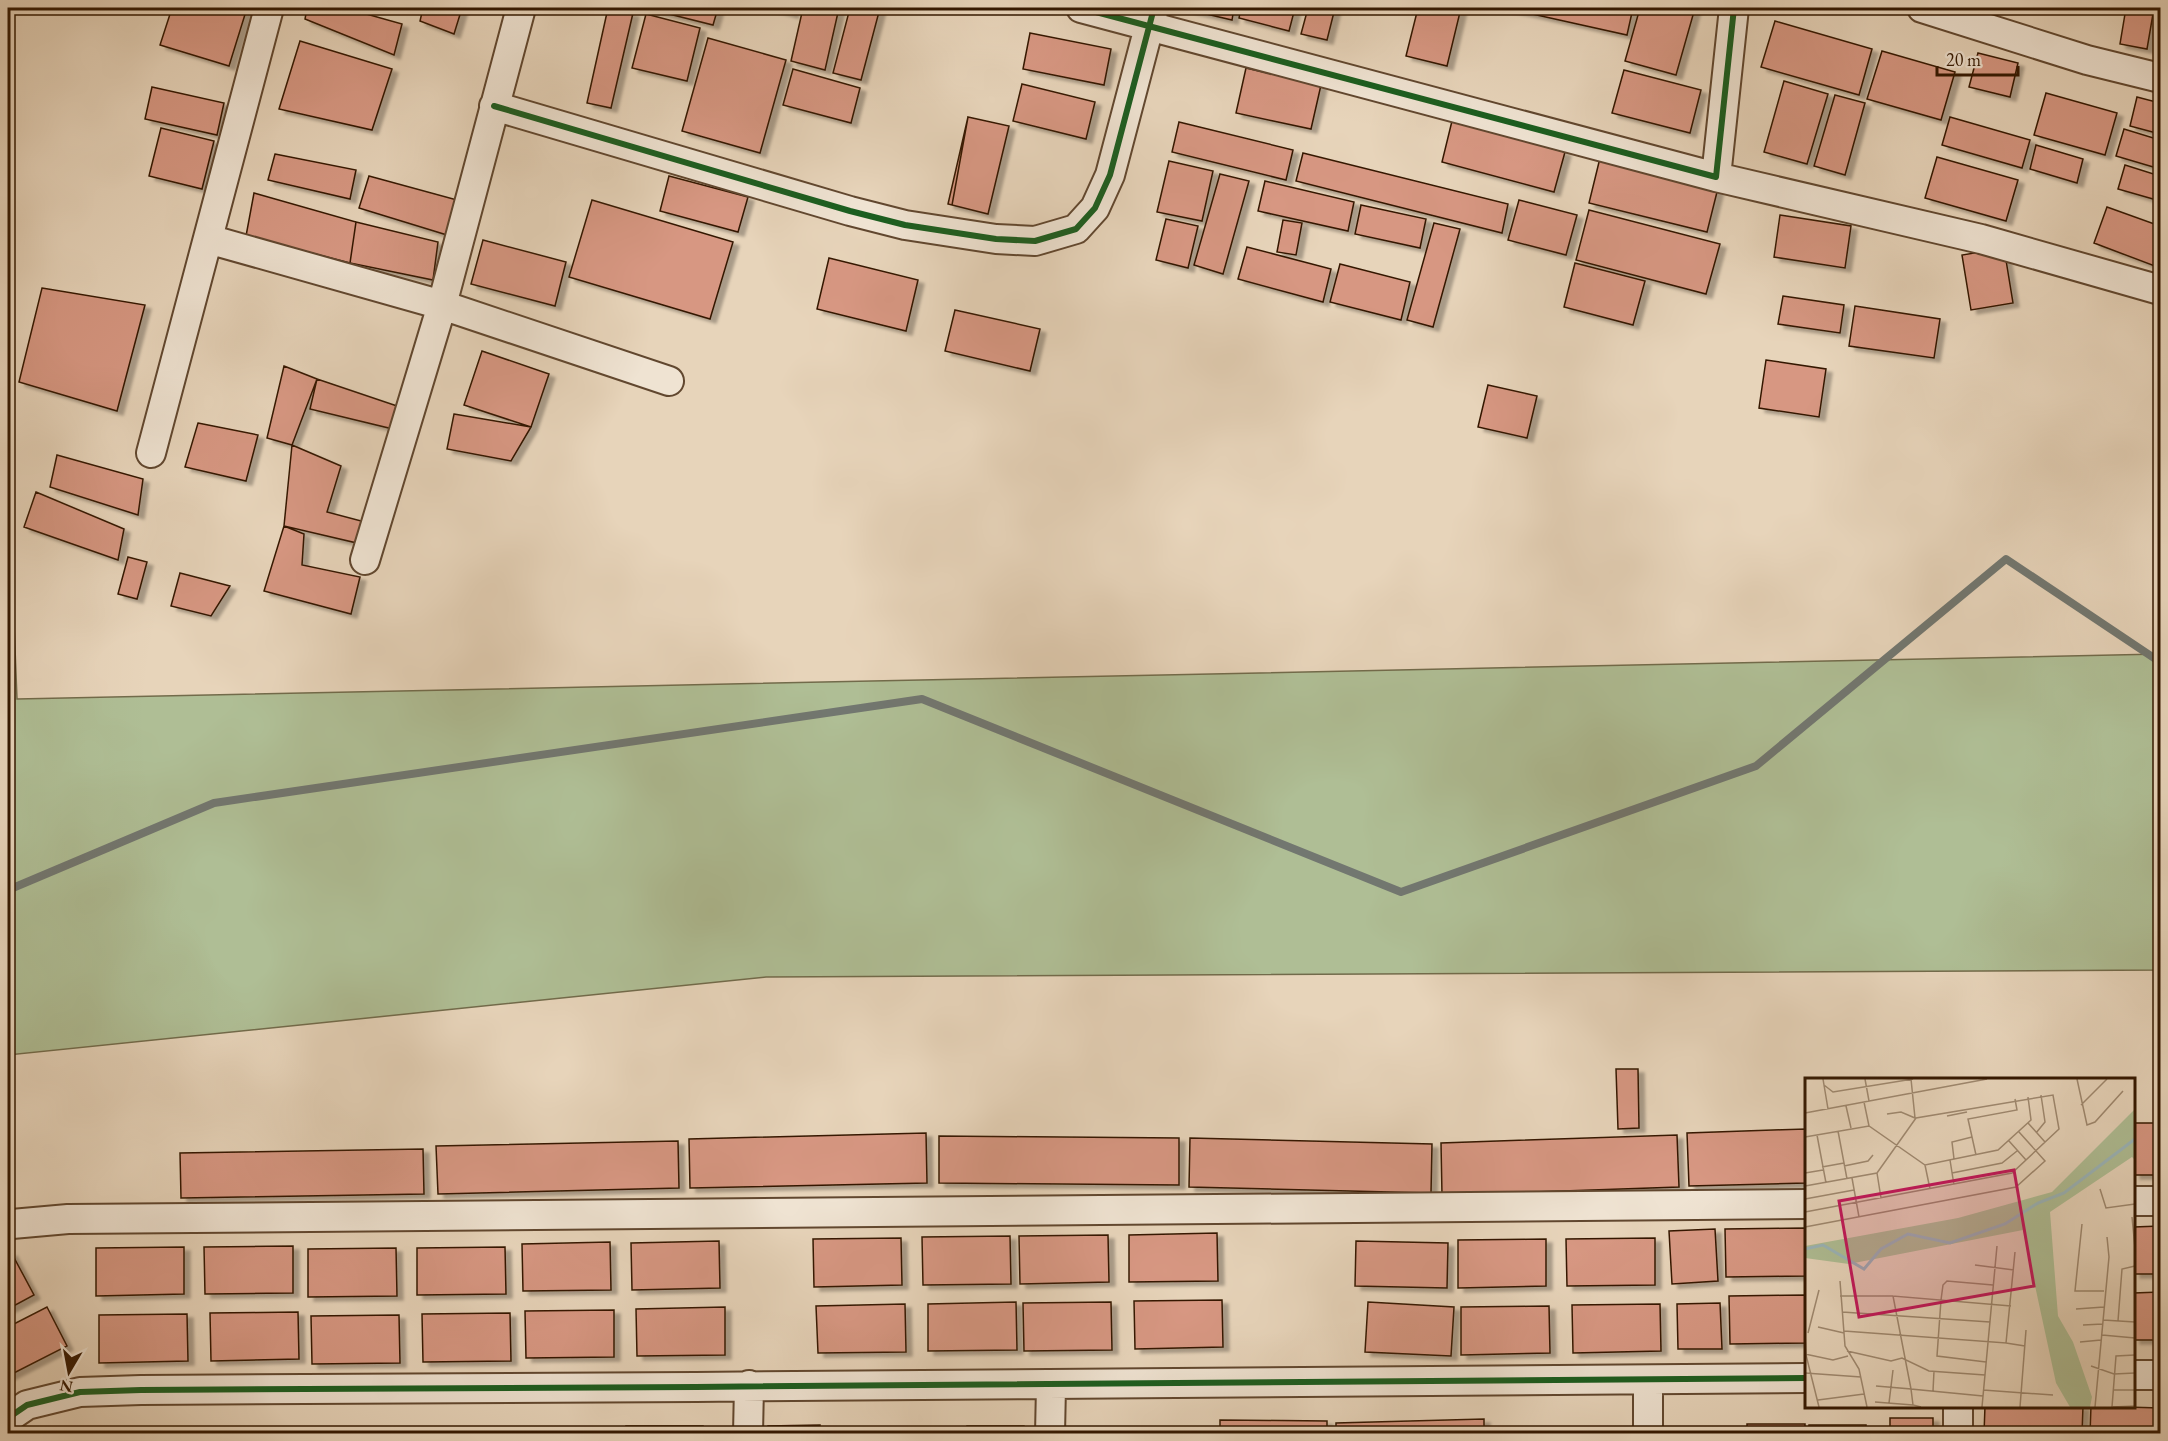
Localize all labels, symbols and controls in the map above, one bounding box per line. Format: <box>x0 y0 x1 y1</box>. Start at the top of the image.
scale bar <box>1937 39 2018 77</box>
text: 20 m <box>1946 48 1981 71</box>
inset map <box>1805 1078 2135 1408</box>
north arrow <box>39 1342 99 1402</box>
text: N <box>58 1375 75 1398</box>

